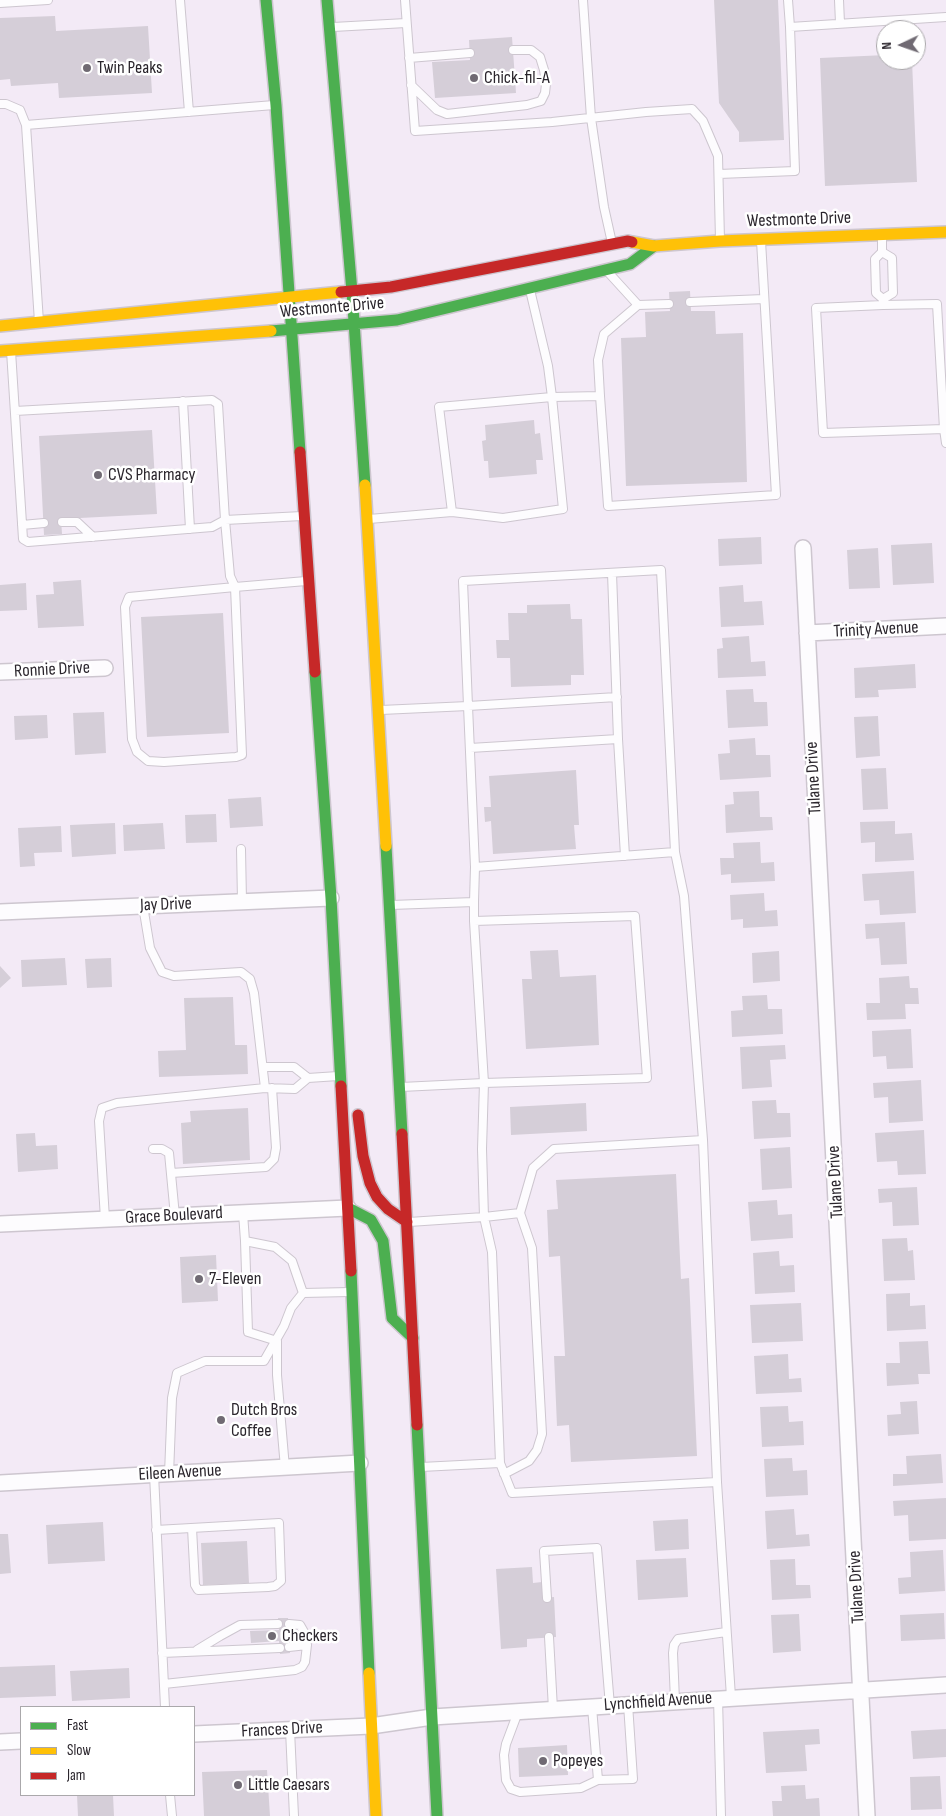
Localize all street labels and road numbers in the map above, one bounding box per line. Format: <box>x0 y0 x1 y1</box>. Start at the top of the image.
street label: Westmonte Drive <box>746 207 852 233</box>
street label: Westmonte Drive <box>279 293 385 323</box>
street label: Trinity Avenue <box>833 617 919 643</box>
street label: Ronnie Drive <box>14 657 90 683</box>
street label: Tulane Drive <box>801 741 827 815</box>
street label: Jay Drive <box>140 893 192 917</box>
street label: Tulane Drive <box>823 1145 849 1219</box>
street label: Grace Boulevard <box>125 1203 223 1229</box>
street label: Eileen Avenue <box>138 1460 222 1486</box>
street label: Tulane Drive <box>844 1550 870 1624</box>
street label: Lynchfield Avenue <box>603 1687 713 1717</box>
street label: Frances Drive <box>241 1717 323 1743</box>

